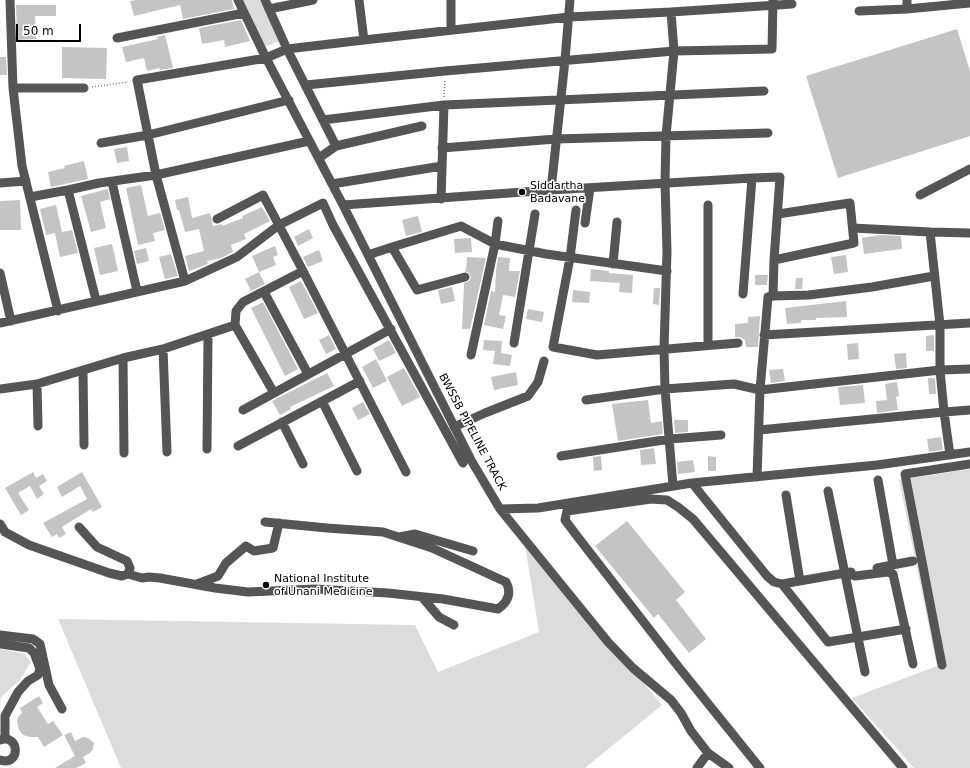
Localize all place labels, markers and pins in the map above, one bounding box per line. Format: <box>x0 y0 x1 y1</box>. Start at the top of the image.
place label: Siddartha Badavane <box>530 179 585 205</box>
marker: Siddartha Badavane <box>517 187 527 197</box>
place label: National Institute of Unani Medicine <box>274 572 373 598</box>
marker: National Institute of Unani Medicine <box>261 580 271 590</box>

